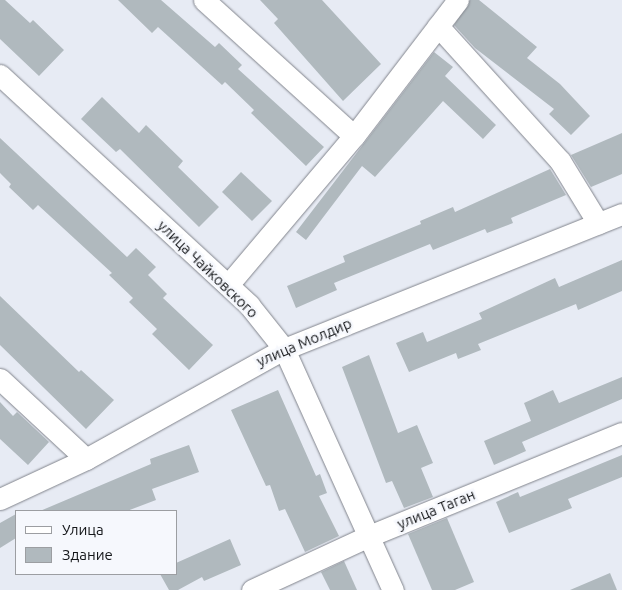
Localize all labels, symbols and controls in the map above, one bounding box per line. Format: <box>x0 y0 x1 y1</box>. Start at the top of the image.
street label: улица Чайковского <box>154 216 262 322</box>
street label: улица Молдир <box>254 314 354 370</box>
street label: улица Таган <box>394 485 478 533</box>
legend <box>15 510 178 575</box>
text: Улица <box>62 521 104 538</box>
text: Здание <box>62 546 113 563</box>

